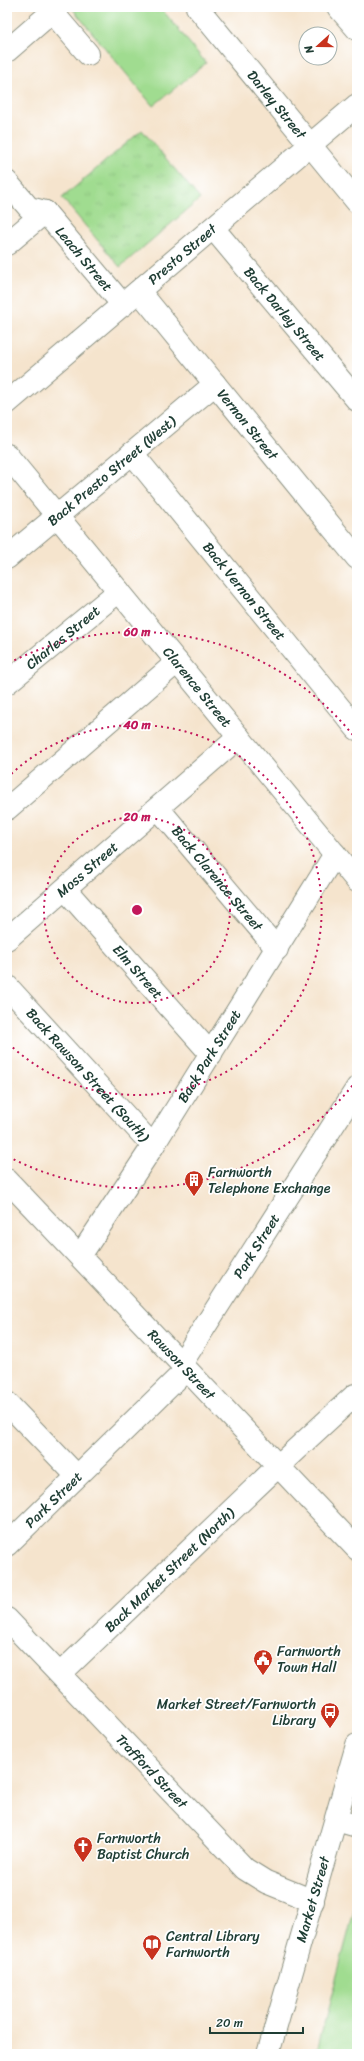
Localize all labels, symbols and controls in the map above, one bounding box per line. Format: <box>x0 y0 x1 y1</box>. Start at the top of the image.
north arrow <box>298 26 338 66</box>
text: N <box>299 42 320 57</box>
street label: Darley Street <box>241 64 314 146</box>
street label: Presto Street <box>142 216 223 291</box>
street label: Leach Street <box>49 220 119 297</box>
street label: Back Darley Street <box>238 261 332 367</box>
street label: Vernon Street <box>211 383 286 467</box>
street label: Back Presto Street (West) <box>41 409 182 532</box>
street label: Back Vernon Street <box>196 536 293 646</box>
street label: Charles Street <box>20 599 106 676</box>
text: 60 m <box>123 621 151 643</box>
street label: Clarence Street <box>156 641 239 733</box>
text: 40 m <box>122 714 151 736</box>
text: 20 m <box>123 806 151 828</box>
street label: Back Clarence Street <box>165 820 270 938</box>
street label: Moss Street <box>50 835 124 904</box>
centre of rings <box>130 903 144 917</box>
street label: Elm Street <box>106 938 169 1005</box>
street label: Back Rawson Street (South) <box>20 1002 157 1148</box>
street label: Back Park Street <box>170 1005 248 1108</box>
place label: Farnworth Telephone Exchange <box>208 1160 331 1201</box>
building icon: Farnworth Telephone Exchange <box>183 1169 205 1197</box>
street label: Park Street <box>226 1208 286 1283</box>
street label: Rawson Street <box>142 1323 223 1407</box>
street label: Park Street <box>19 1465 88 1534</box>
street label: Back Market Street (North) <box>98 1500 241 1638</box>
place label: Farnworth Town Hall <box>277 1639 341 1680</box>
public building icon: Farnworth Town Hall <box>252 1648 274 1676</box>
place label: Market Street/Farnworth Library <box>157 1692 317 1733</box>
bus stop icon: Market Street/Farnworth Library <box>319 1701 341 1729</box>
street label: Trafford Street <box>110 1728 195 1816</box>
place label: Farnworth Baptist Church <box>97 1826 189 1867</box>
church icon: Farnworth Baptist Church <box>72 1835 94 1863</box>
street label: Market Street <box>288 1852 337 1945</box>
place label: Central Library Farnworth <box>166 1924 260 1965</box>
library icon: Central Library Farnworth <box>141 1933 163 1961</box>
scale bar <box>210 2009 303 2035</box>
text: 20 m <box>216 2012 243 2034</box>

